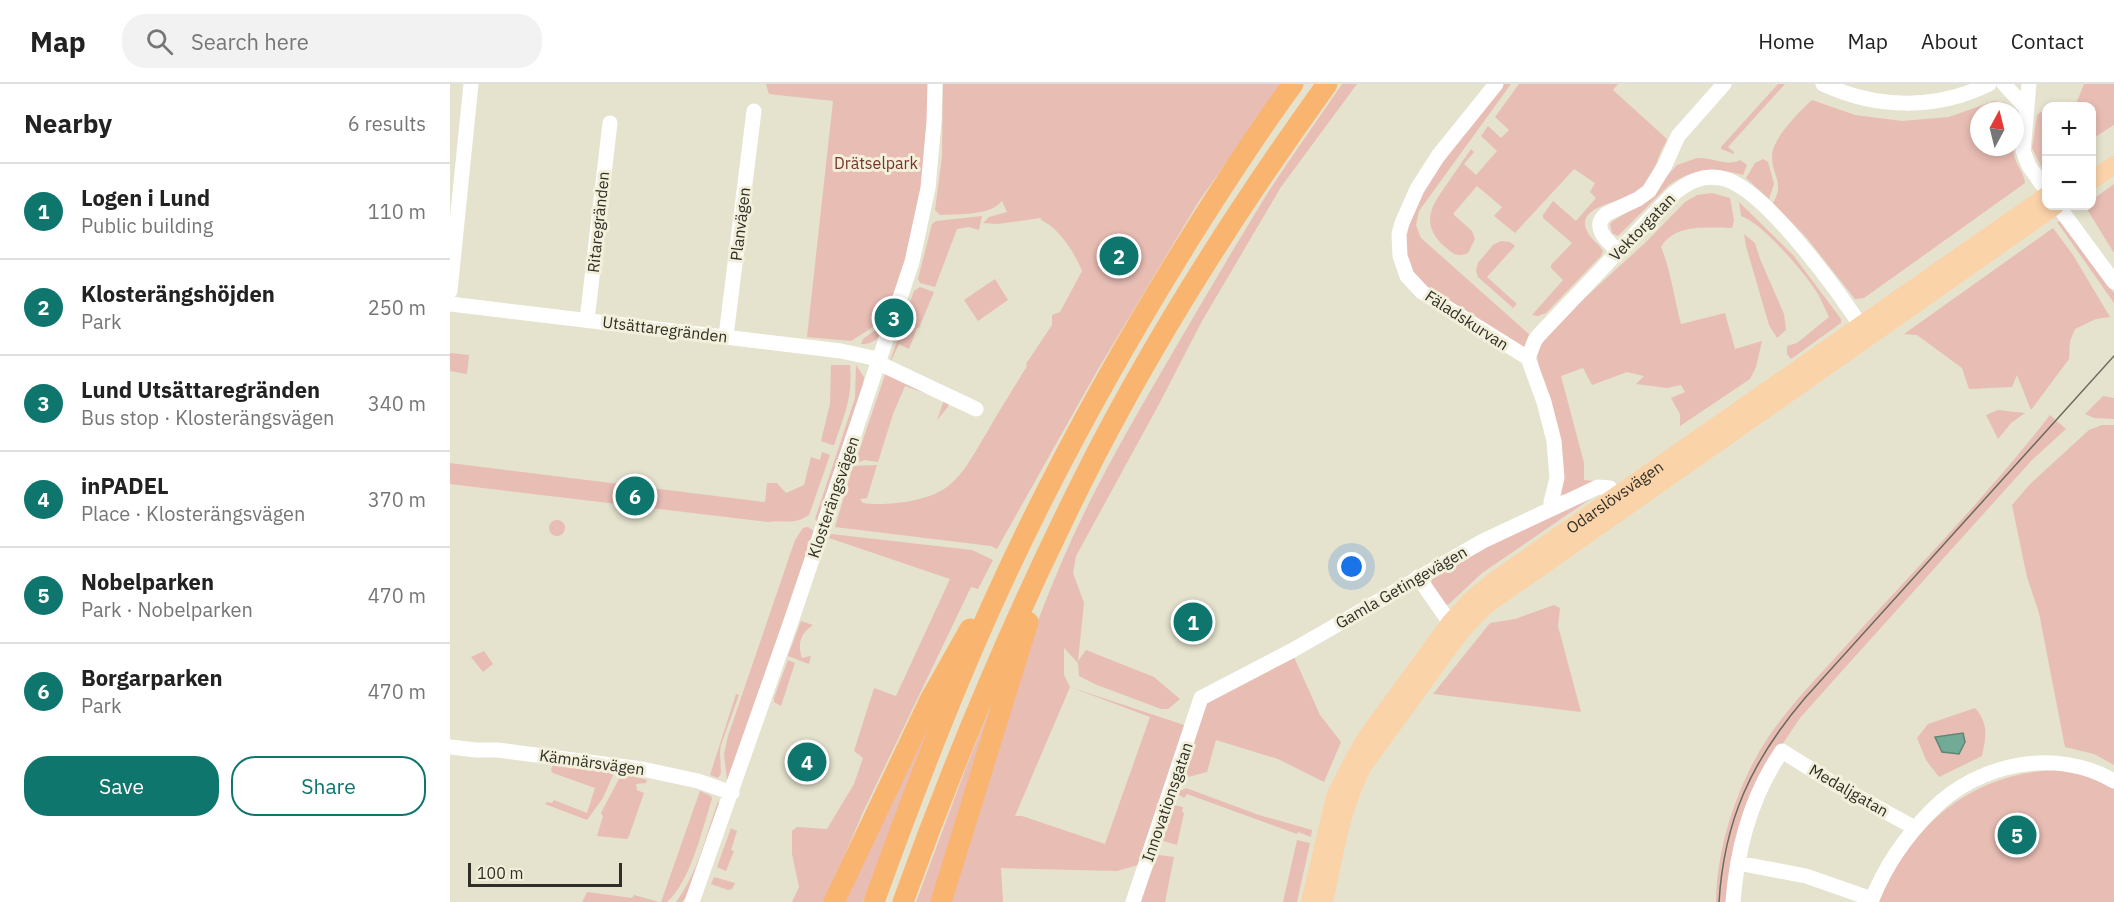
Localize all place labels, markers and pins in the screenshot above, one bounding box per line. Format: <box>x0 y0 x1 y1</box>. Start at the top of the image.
pin: 2 <box>1100 234 1138 279</box>
pin: 3 <box>874 296 914 340</box>
pin: 6 <box>616 474 654 518</box>
pin: 1 <box>1174 600 1212 644</box>
pin: 4 <box>788 740 826 784</box>
pin: 5 <box>1998 812 2036 858</box>

